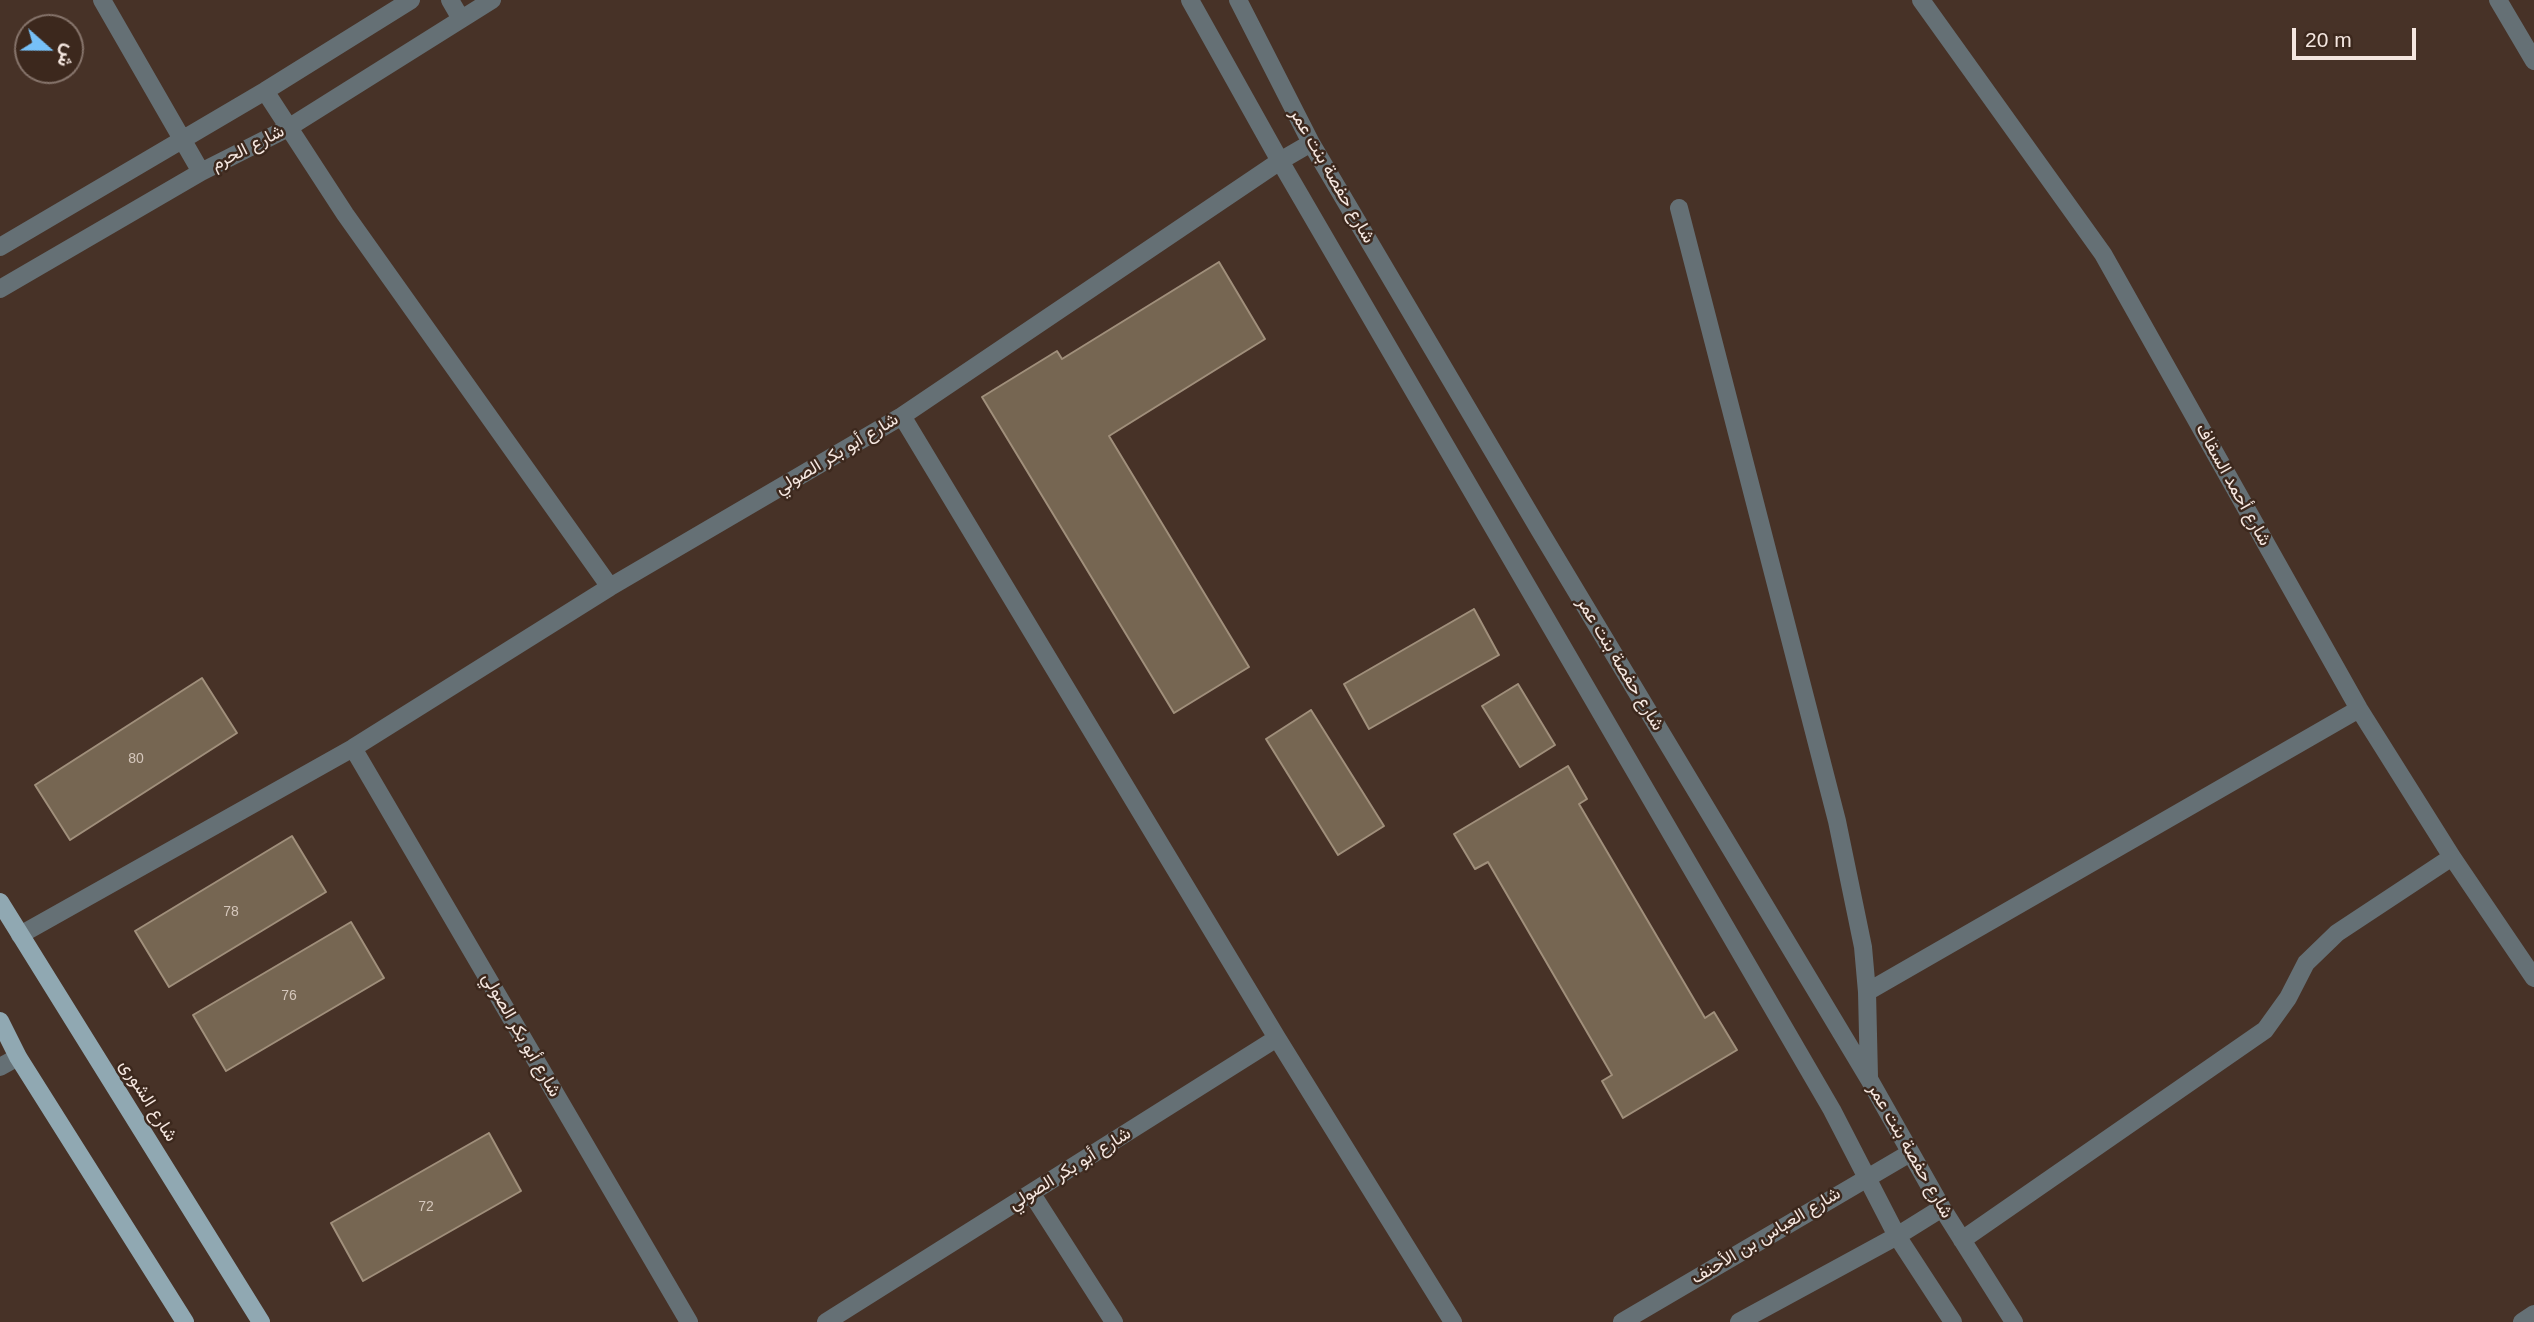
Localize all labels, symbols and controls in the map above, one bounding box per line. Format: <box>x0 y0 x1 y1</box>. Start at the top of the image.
north arrow <box>14 14 84 84</box>
scale bar <box>2296 14 2420 58</box>
text: 20 m <box>2305 28 2352 51</box>
text: ش <box>53 42 81 70</box>
street label: شارع حفصة بنت عمر <box>1285 105 1379 247</box>
street label: شارع الحرم <box>208 120 288 176</box>
street label: شارع أبو بكر الصولي <box>771 409 903 499</box>
street label: شارع أحمد السقاف <box>2191 420 2275 550</box>
street label: شارع حفصة بنت عمر <box>1572 593 1668 735</box>
house number: 80 <box>128 751 144 767</box>
house number: 78 <box>223 904 239 920</box>
street label: شارع أبو بكر الصولي <box>477 969 565 1101</box>
house number: 76 <box>281 988 297 1004</box>
street label: شارع الشورى <box>114 1056 182 1146</box>
street label: شارع حفصة بنت عمر <box>1863 1080 1957 1222</box>
street label: شارع أبو بكر الصولي <box>1005 1123 1135 1215</box>
street label: شارع العباس بن الأحنف <box>1687 1183 1845 1289</box>
house number: 72 <box>418 1199 434 1215</box>

